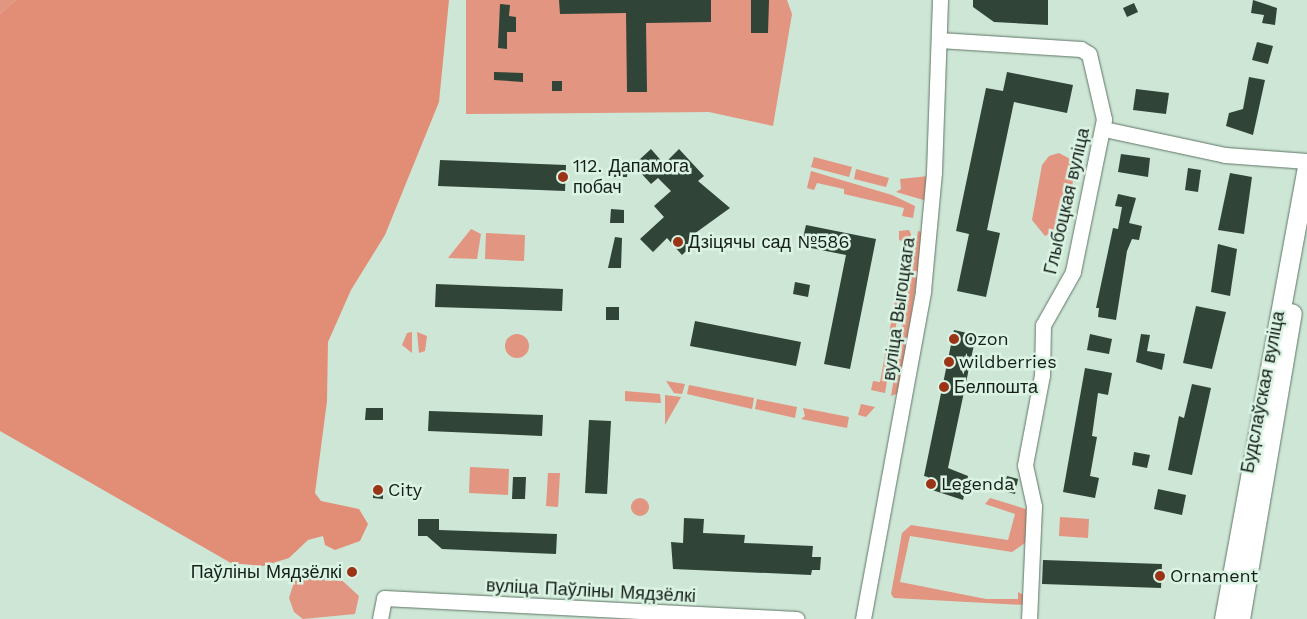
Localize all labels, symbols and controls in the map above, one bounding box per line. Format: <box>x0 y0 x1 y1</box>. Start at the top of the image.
street label: Глыбоцкая вуліца <box>1040 126 1094 276</box>
place label: 112. Дапамога побач <box>573 156 689 198</box>
marker: 112. Дапамога побач <box>557 171 569 183</box>
place label: Дзіцячы сад №586 <box>688 231 849 253</box>
marker: Дзіцячы сад №586 <box>672 236 684 248</box>
street label: вуліца Выгоцкага <box>878 236 920 382</box>
street label: Будслаўская вуліца <box>1237 309 1289 475</box>
place label: Ozon <box>964 328 1009 350</box>
marker: Ozon <box>948 333 960 345</box>
place label: wildberries <box>959 351 1057 373</box>
marker: wildberries <box>943 356 955 368</box>
place label: Белпошта <box>954 376 1038 398</box>
marker: Белпошта <box>938 381 950 393</box>
place label: Legenda <box>941 473 1014 495</box>
marker: Legenda <box>925 478 937 490</box>
place label: City <box>388 479 422 501</box>
marker: City <box>372 484 384 496</box>
place label: Паўліны Мядзёлкі <box>191 561 342 583</box>
place label: Ornament <box>1170 565 1258 587</box>
marker: Паўліны Мядзёлкі <box>346 566 358 578</box>
marker: Ornament <box>1154 570 1166 582</box>
street label: вуліца Паўліны Мядзёлкі <box>486 575 696 607</box>

